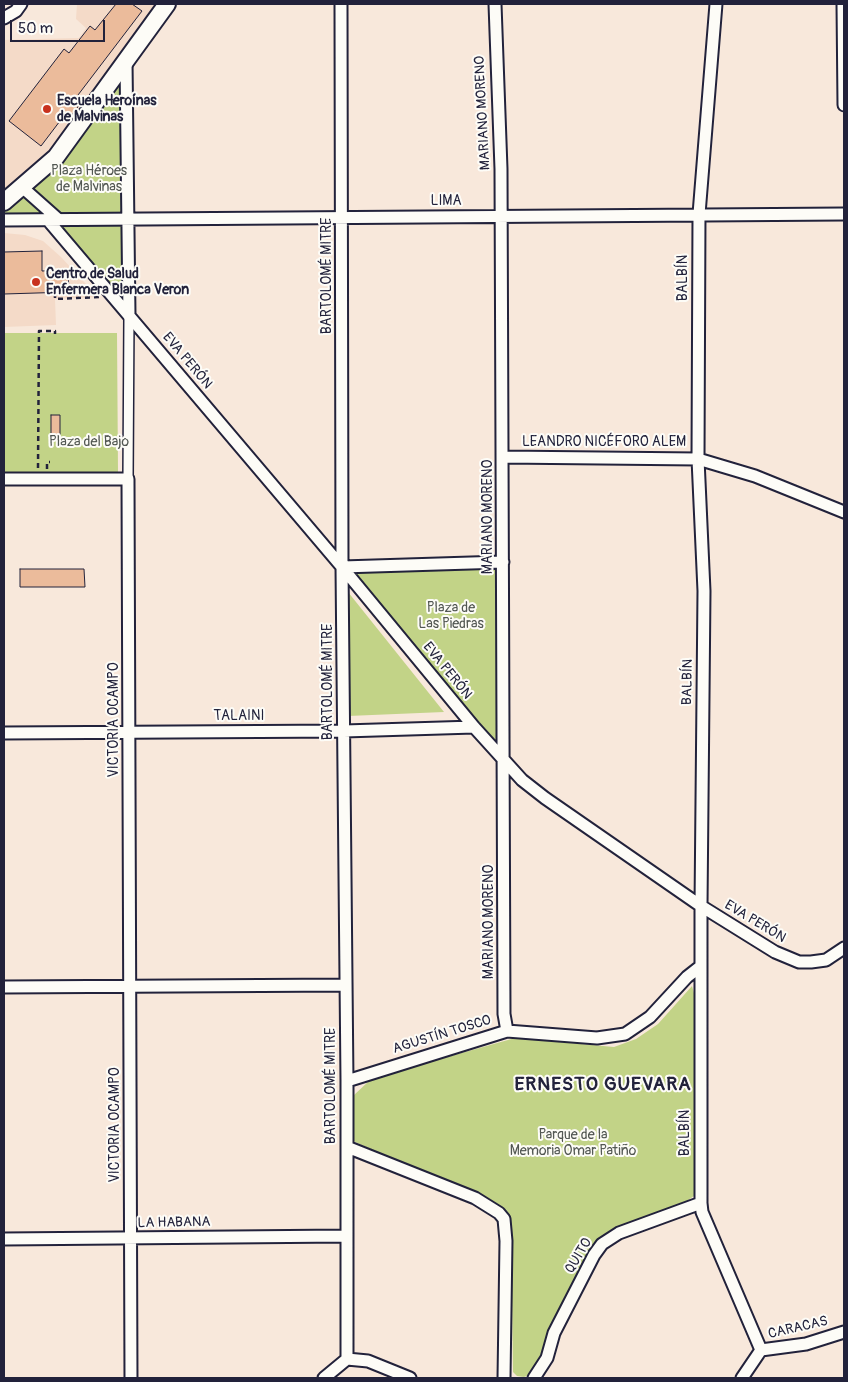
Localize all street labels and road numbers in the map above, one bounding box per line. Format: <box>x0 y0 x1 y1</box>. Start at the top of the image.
street label: MARIANO MORENO <box>472 55 494 171</box>
street label: LIMA <box>430 193 462 209</box>
street label: BARTOLOMÉ MITRE <box>319 218 335 334</box>
street label: BALBÍN <box>675 255 691 301</box>
street label: EVA PERÓN <box>158 329 216 393</box>
street label: LEANDRO NICÉFORO ALEM <box>522 434 686 450</box>
street label: MARIANO MORENO <box>480 460 496 574</box>
street label: BARTOLOMÉ MITRE <box>320 624 336 740</box>
street label: EVA PERÓN <box>419 639 475 703</box>
street label: BALBÍN <box>679 659 697 705</box>
street label: VICTORIA OCAMPO <box>106 662 122 778</box>
street label: TALAINI <box>214 708 264 724</box>
street label: MARIANO MORENO <box>481 865 497 979</box>
street label: EVA PERÓN <box>721 897 789 947</box>
street label: AGUSTÍN TOSCO <box>391 1012 493 1058</box>
street label: BARTOLOMÉ MITRE <box>323 1028 339 1144</box>
street label: VICTORIA OCAMPO <box>107 1067 123 1183</box>
street label: BALBÍN <box>677 1110 693 1156</box>
street label: LA HABANA <box>137 1214 211 1232</box>
street label: QUITO <box>562 1235 596 1277</box>
street label: CARACAS <box>766 1313 830 1343</box>

